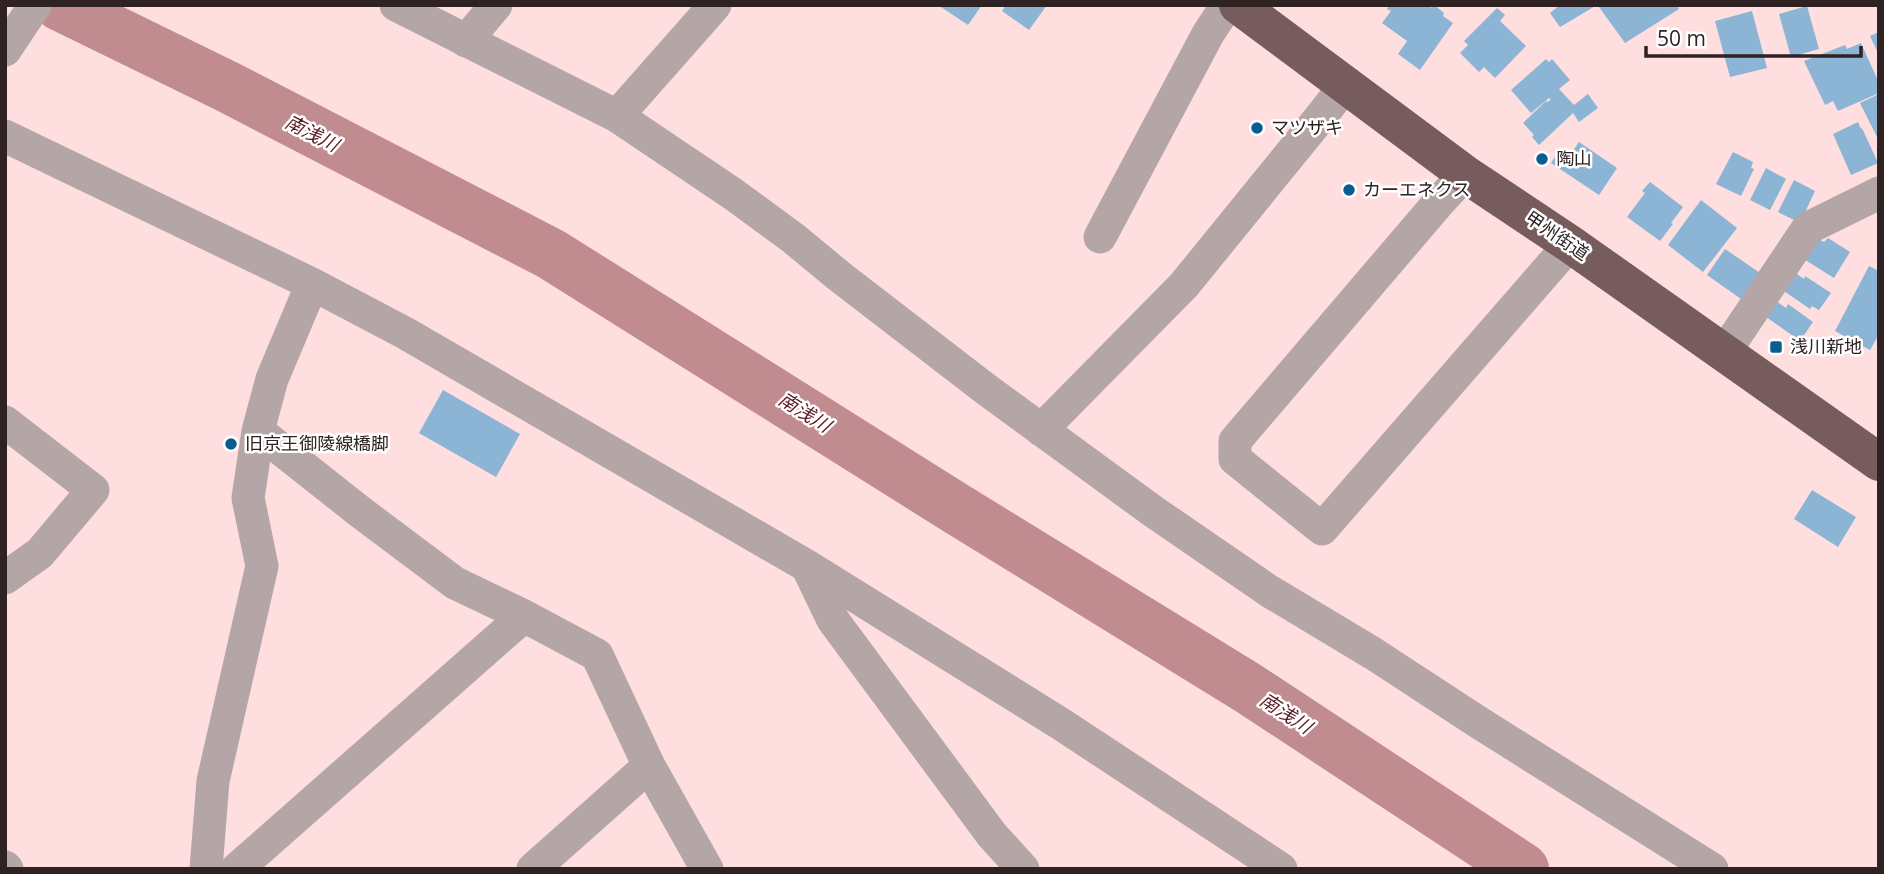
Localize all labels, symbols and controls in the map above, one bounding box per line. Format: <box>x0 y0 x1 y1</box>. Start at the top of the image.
scale bar <box>1646 14 1861 58</box>
text: 50 m <box>1657 24 1706 52</box>
water label: 南浅川 <box>281 108 345 158</box>
place label: マツザキ <box>1271 115 1343 139</box>
marker: マツザキ <box>1249 120 1265 136</box>
place label: 陶山 <box>1556 146 1592 170</box>
marker: 陶山 <box>1534 151 1550 167</box>
place label: カーエネクス <box>1363 177 1470 201</box>
marker: カーエネクス <box>1341 182 1357 198</box>
street label: 甲州街道 <box>1521 205 1594 265</box>
place label: 浅川新地 <box>1790 334 1862 358</box>
marker: 浅川新地 <box>1768 339 1784 355</box>
water label: 南浅川 <box>774 386 838 439</box>
place label: 旧京王御陵線橋脚 <box>245 431 389 455</box>
marker: 旧京王御陵線橋脚 <box>223 436 239 452</box>
water label: 南浅川 <box>1255 687 1319 741</box>

